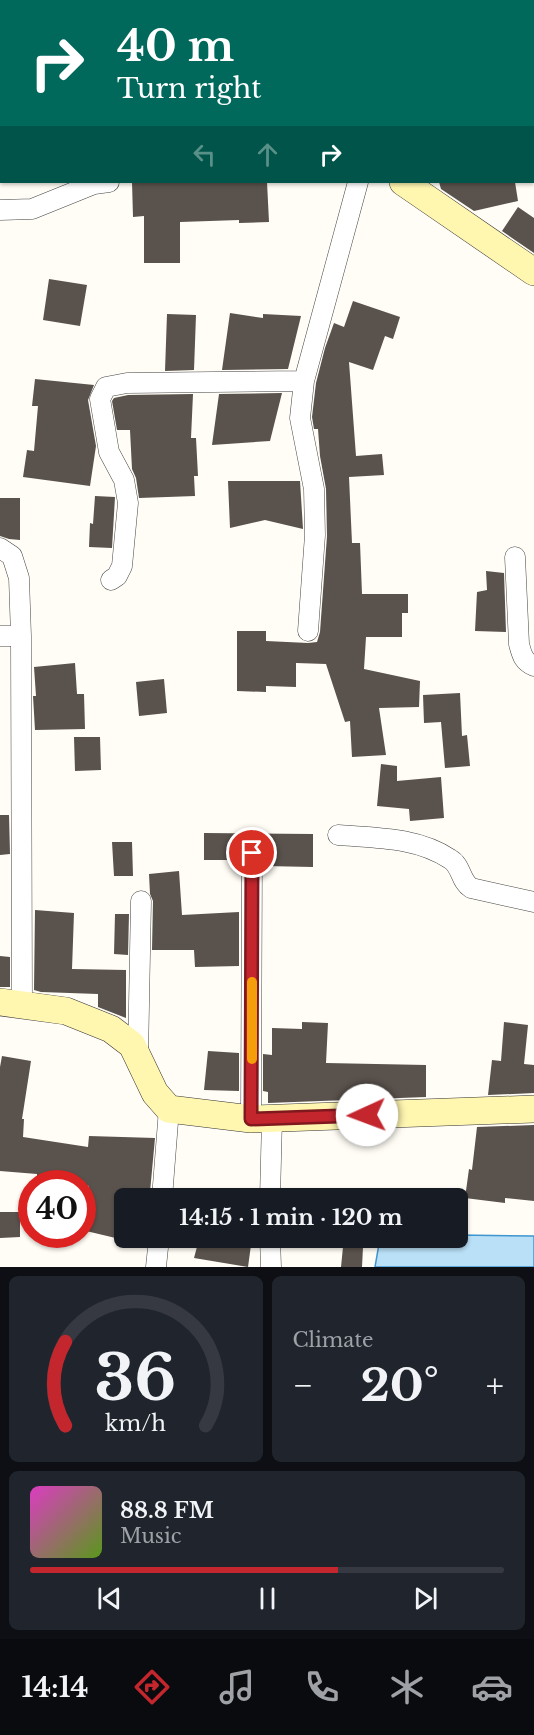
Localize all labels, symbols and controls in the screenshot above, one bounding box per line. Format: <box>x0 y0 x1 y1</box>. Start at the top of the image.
text: 40 m <box>117 20 234 72</box>
icon: right <box>18 24 96 102</box>
text: Turn right <box>117 72 261 105</box>
icon: left <box>188 138 221 171</box>
icon: ahead <box>251 138 284 171</box>
icon: right <box>314 138 347 171</box>
pin <box>226 827 277 878</box>
icon: arrive <box>235 836 268 869</box>
position arrow <box>335 1083 399 1147</box>
speed limit sign: 40 <box>18 1170 96 1248</box>
text: 14:15 · 1 min · 120 m <box>179 1204 403 1231</box>
text: Climate <box>293 1328 373 1352</box>
text: 36 <box>95 1339 177 1417</box>
text: 20° <box>360 1357 439 1413</box>
text: − <box>293 1365 313 1406</box>
text: + <box>486 1365 504 1406</box>
text: km/h <box>105 1410 166 1437</box>
text: 88.8 FM <box>120 1497 214 1524</box>
text: Music <box>120 1524 181 1548</box>
icon: previous <box>93 1582 126 1615</box>
icon: pause <box>251 1582 284 1615</box>
icon: next <box>409 1582 442 1615</box>
icon: directions <box>131 1666 173 1708</box>
icon: music <box>216 1666 258 1708</box>
icon: phone <box>301 1666 343 1708</box>
icon: climate <box>386 1666 428 1708</box>
icon: car <box>471 1666 513 1708</box>
text: 14:14 <box>21 1671 88 1704</box>

